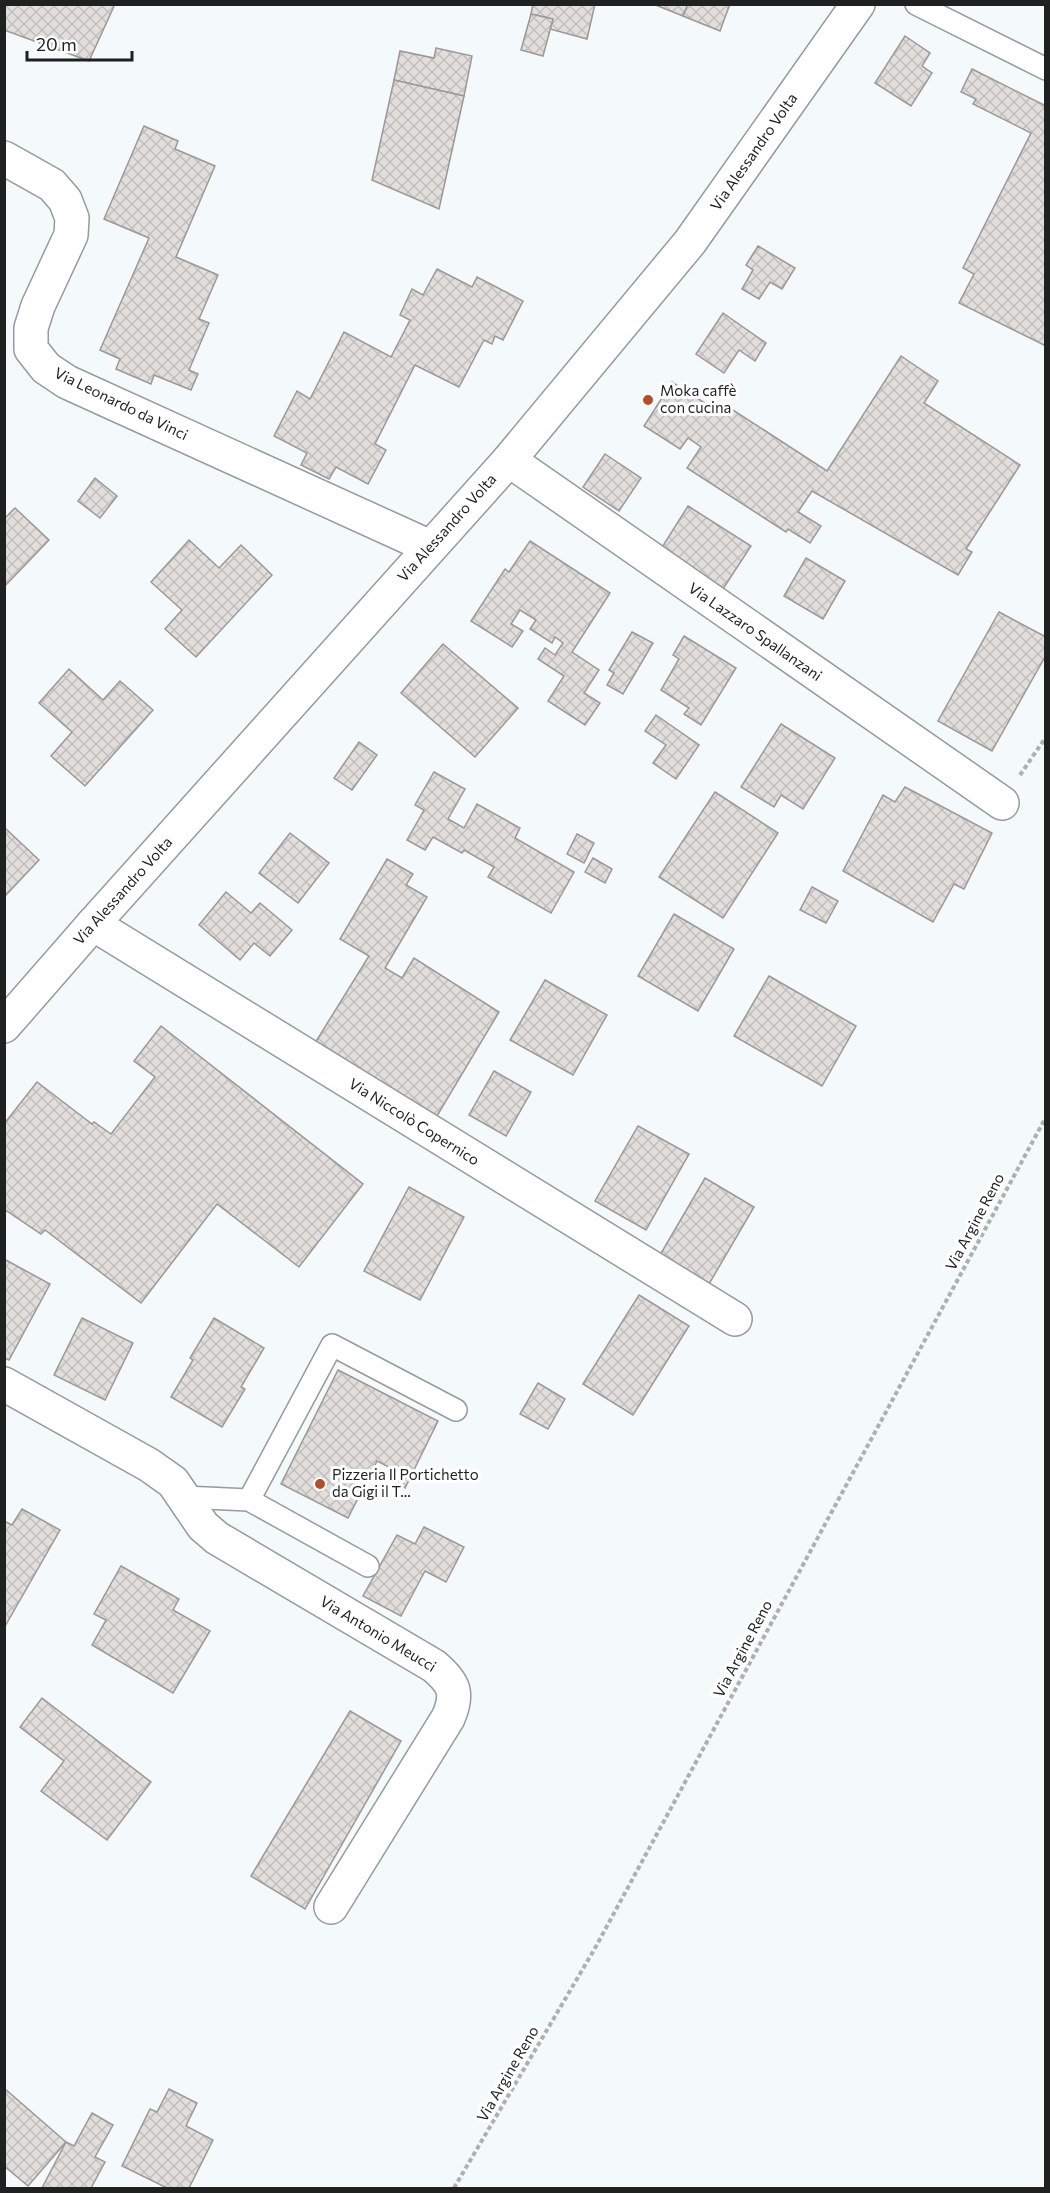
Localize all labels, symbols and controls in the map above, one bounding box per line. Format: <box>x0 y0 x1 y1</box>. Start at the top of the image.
scale bar <box>27 24 132 62</box>
text: 20 m <box>36 33 77 55</box>
street label: Via Alessandro Volta <box>706 89 800 214</box>
street label: Via Leonardo da Vinci <box>52 363 191 443</box>
place label: Moka caffè con cucina <box>660 381 737 416</box>
marker: Moka caffè con cucina <box>641 393 655 407</box>
street label: Via Alessandro Volta <box>393 470 500 585</box>
street label: Via Lazzaro Spallanzani <box>685 578 826 684</box>
street label: Via Alessandro Volta <box>69 833 176 948</box>
street label: Via Niccolò Copernico <box>346 1074 483 1169</box>
street label: Via Argine Reno <box>941 1170 1007 1273</box>
place label: Pizzeria Il Portichetto da Gigi il T... <box>332 1465 479 1500</box>
marker: Pizzeria Il Portichetto da Gigi il T... <box>313 1477 327 1491</box>
street label: Via Antonio Meucci <box>317 1591 440 1675</box>
street label: Via Argine Reno <box>709 1597 775 1700</box>
street label: Via Argine Reno <box>472 2022 542 2125</box>

